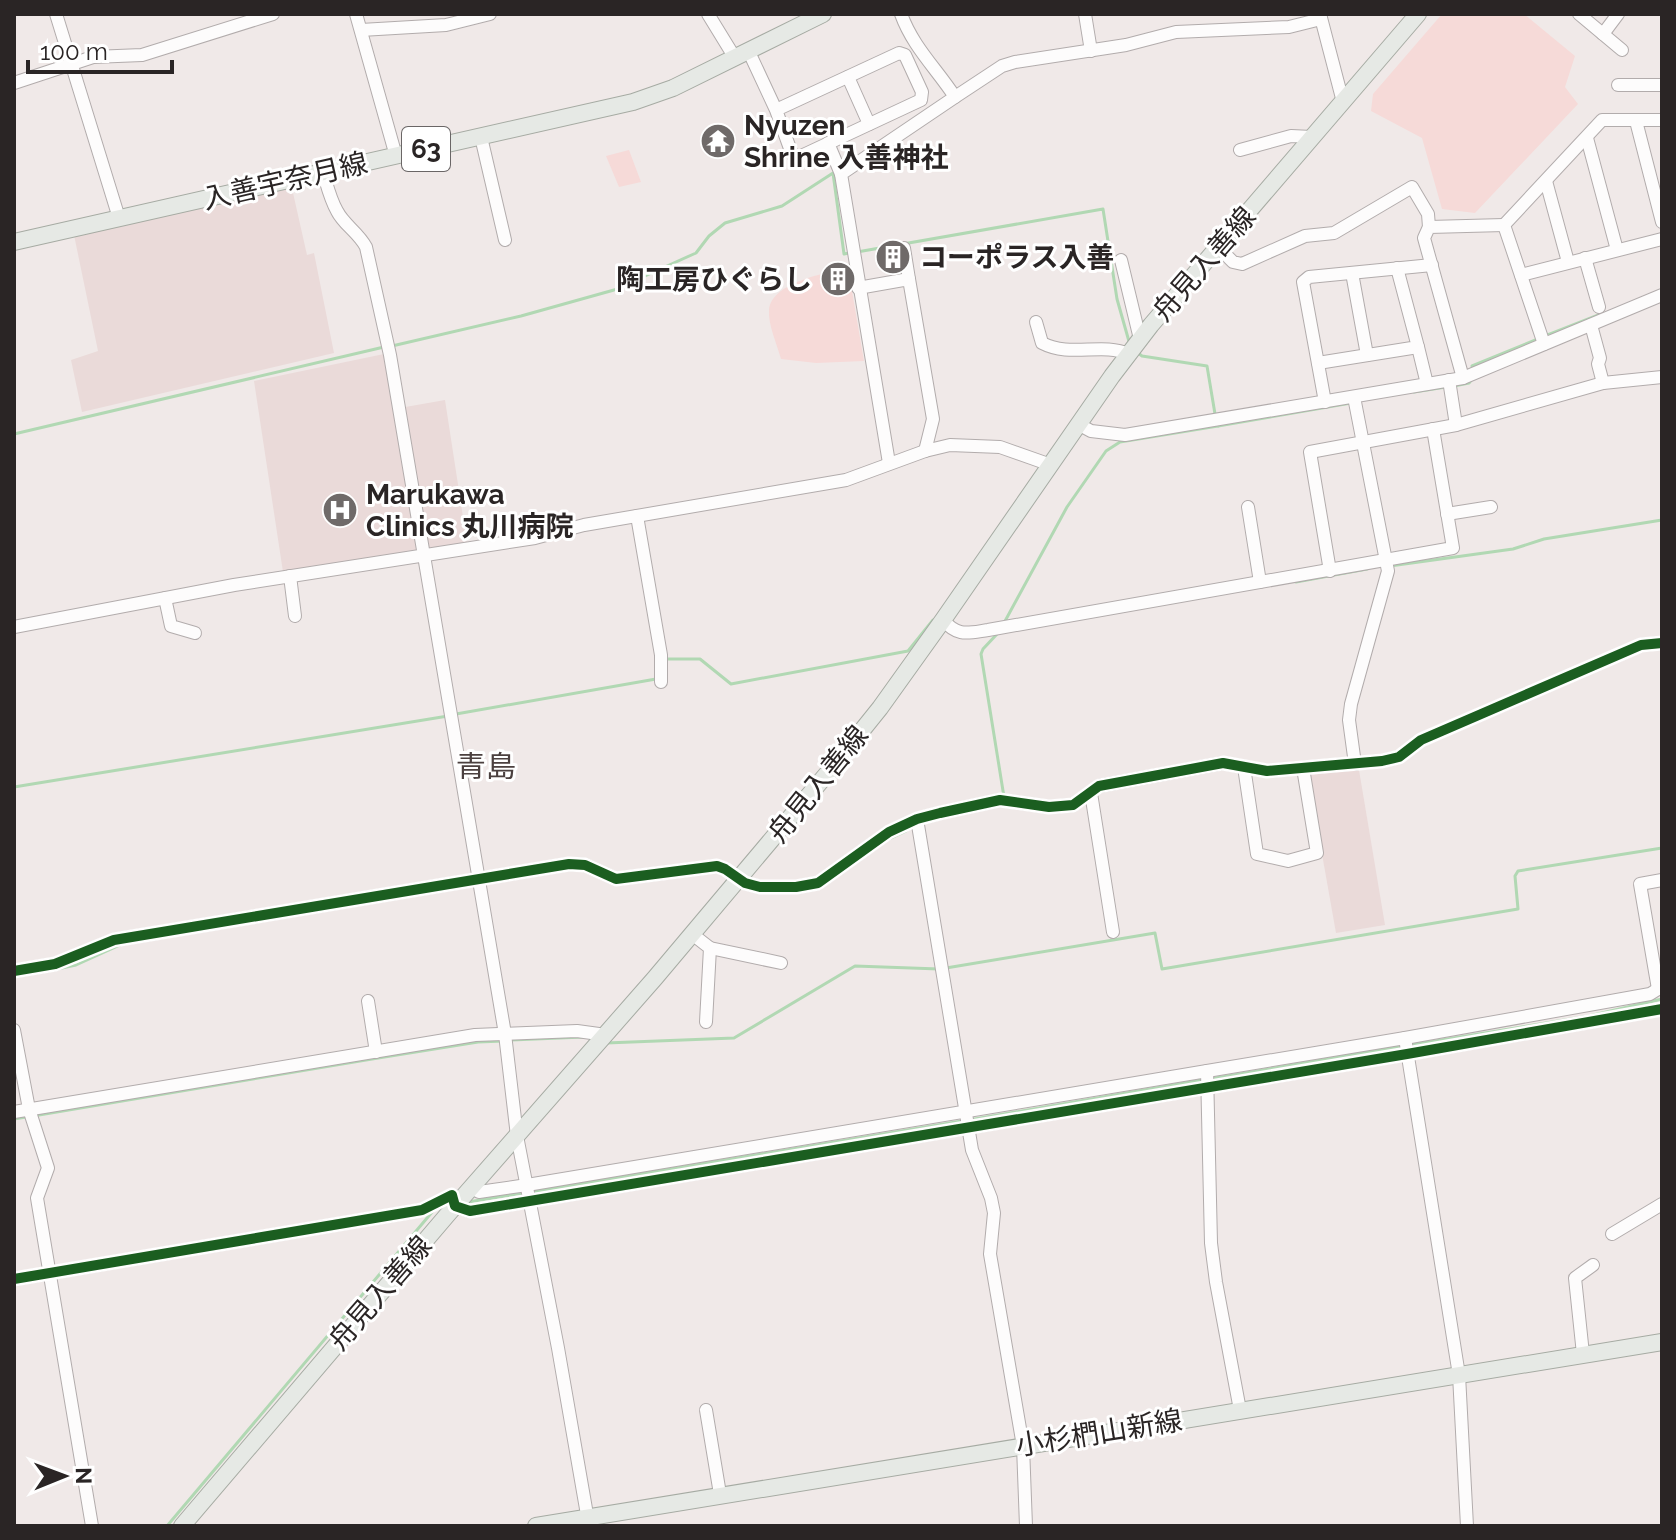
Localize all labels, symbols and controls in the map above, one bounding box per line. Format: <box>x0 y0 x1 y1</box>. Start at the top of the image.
scale bar <box>28 24 172 74</box>
text: 100 m <box>40 37 108 66</box>
place label: Nyuzen Shrine 入善神社 <box>744 109 948 174</box>
temple icon: Nyuzen Shrine 入善神社 <box>699 122 737 160</box>
road number: 63 <box>402 127 450 171</box>
street label: 入善宇奈月線 <box>199 146 371 216</box>
street label: 舟見入善線 <box>1146 200 1262 328</box>
building icon: コーポラス入善 <box>874 238 912 276</box>
place label: コーポラス入善 <box>919 241 1114 274</box>
building icon: 陶工房ひぐらし <box>819 260 857 298</box>
place label: 陶工房ひぐらし <box>616 263 812 296</box>
place label: Marukawa Clinics 丸川病院 <box>366 478 574 543</box>
hospital icon: Marukawa Clinics 丸川病院 <box>321 491 359 529</box>
street label: 舟見入善線 <box>761 719 875 849</box>
district label: 青島 <box>456 749 516 784</box>
street label: 舟見入善線 <box>322 1229 438 1357</box>
street label: 小杉椚山新線 <box>1013 1404 1185 1462</box>
north arrow <box>24 1436 104 1516</box>
text: N <box>71 1467 97 1484</box>

